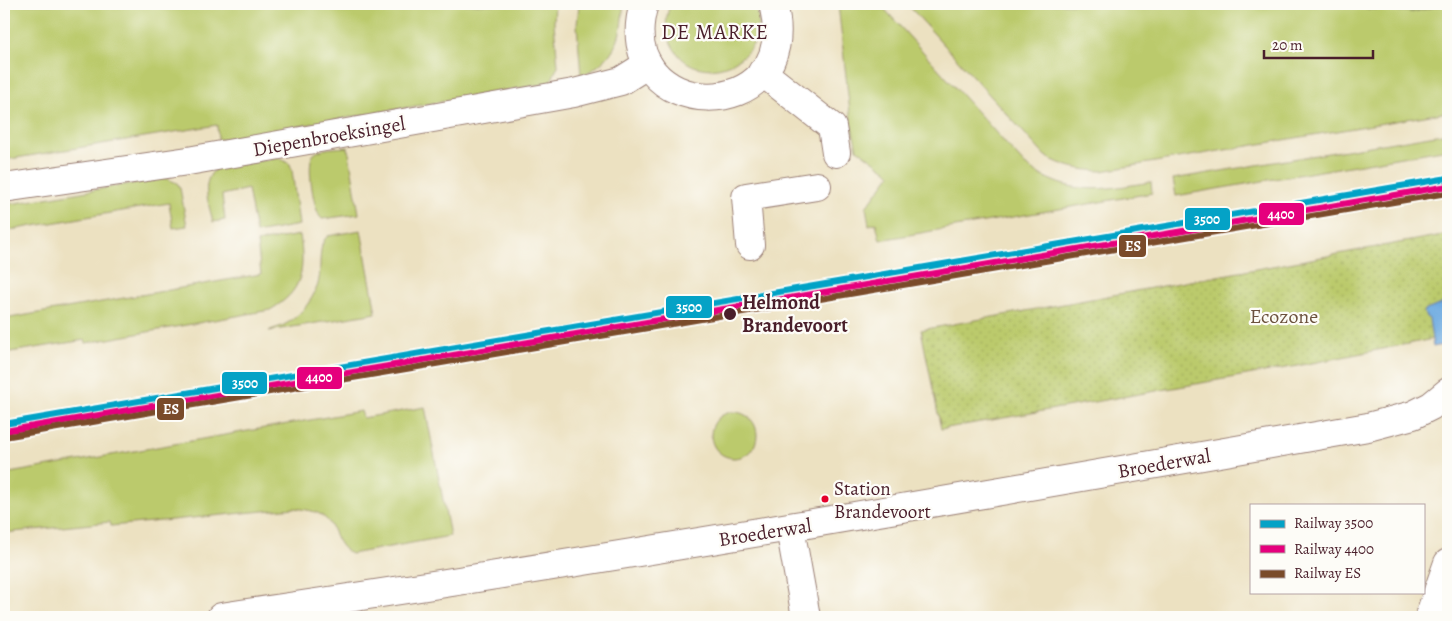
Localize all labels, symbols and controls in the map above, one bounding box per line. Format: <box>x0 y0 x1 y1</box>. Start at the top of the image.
district label: DE MARKE <box>661 18 769 46</box>
scale bar <box>1264 28 1373 60</box>
text: 20 m <box>1272 35 1303 55</box>
street label: Diepenbroeksingel <box>251 110 407 163</box>
line badge: 4400 <box>1258 202 1305 226</box>
text: 4400 <box>1267 205 1295 224</box>
line badge: 3500 <box>1184 207 1231 231</box>
text: 3500 <box>1194 210 1220 229</box>
line badge: ES <box>1118 234 1147 258</box>
text: ES <box>1125 237 1141 256</box>
place label: Helmond Brandevoort <box>742 289 848 339</box>
line badge: 3500 <box>665 295 713 319</box>
text: 3500 <box>676 298 702 317</box>
park label: Ecozone <box>1250 303 1318 330</box>
marker: Helmond Brandevoort <box>722 306 738 322</box>
line badge: 4400 <box>296 366 343 390</box>
text: 4400 <box>305 368 333 387</box>
line badge: 3500 <box>221 371 268 395</box>
text: 3500 <box>232 374 258 393</box>
line badge: ES <box>156 397 185 421</box>
text: ES <box>163 400 179 419</box>
street label: Broederwal <box>1116 442 1213 485</box>
place label: Station Brandevoort <box>834 476 931 525</box>
marker: Station Brandevoort <box>820 494 830 504</box>
legend <box>1250 504 1424 594</box>
street label: Broederwal <box>717 512 814 553</box>
text: Railway 3500 <box>1294 513 1373 533</box>
text: Railway 4400 <box>1294 539 1374 559</box>
text: Railway ES <box>1294 563 1361 583</box>

